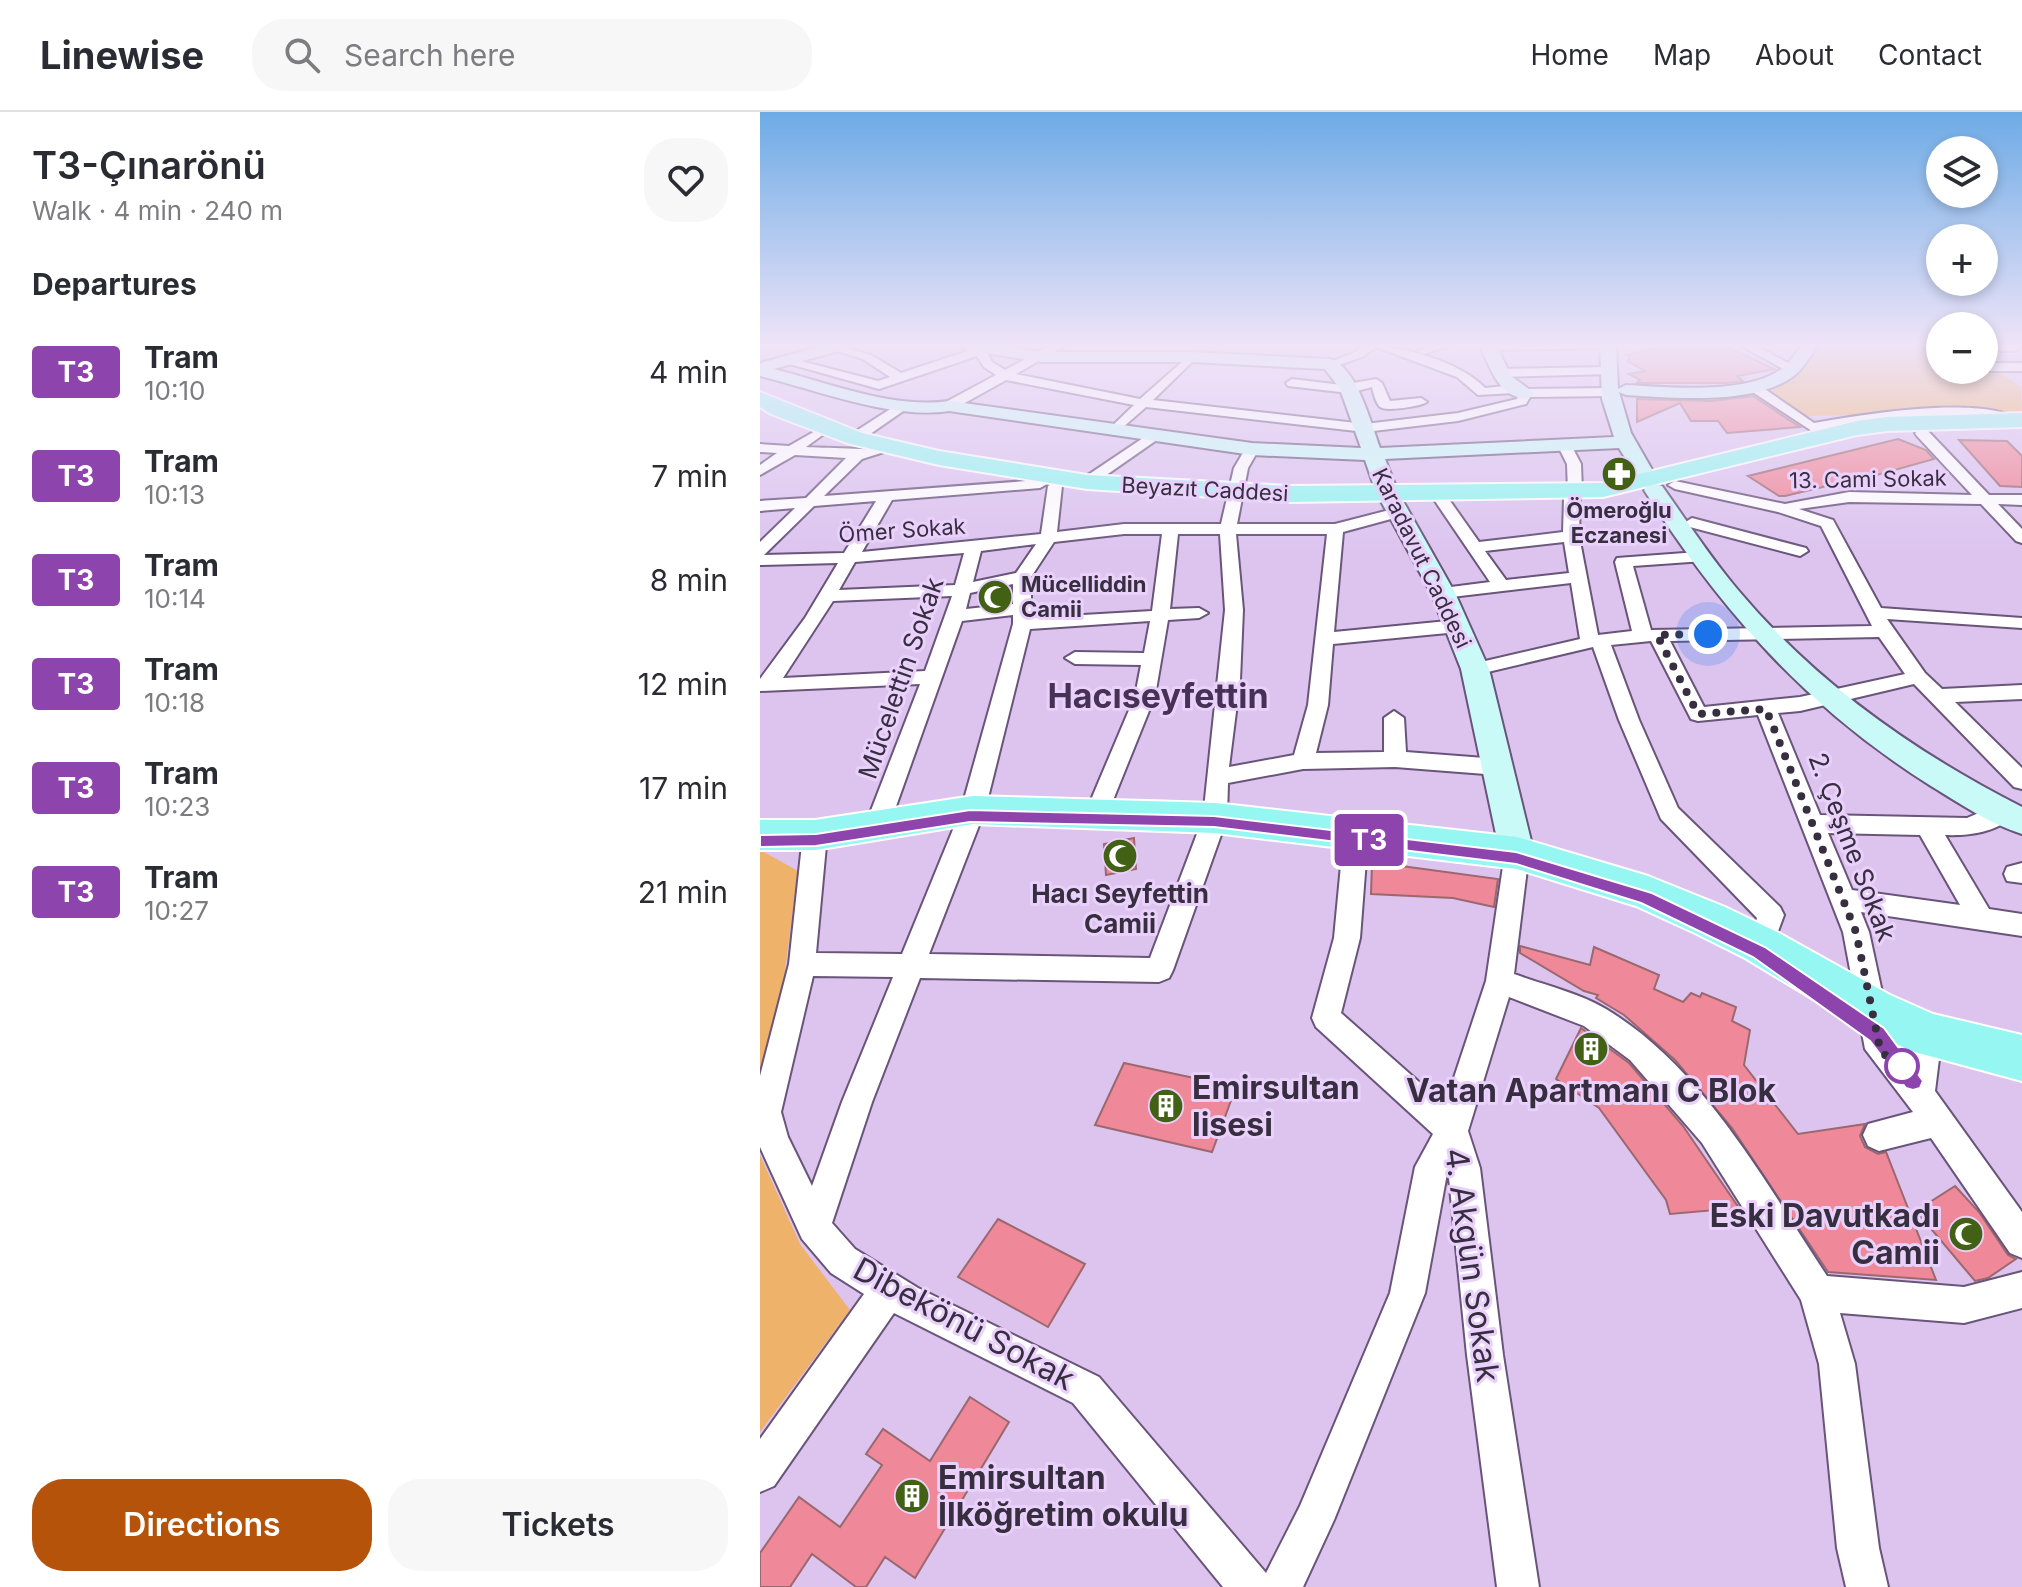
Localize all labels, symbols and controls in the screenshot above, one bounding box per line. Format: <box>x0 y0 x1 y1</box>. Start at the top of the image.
search box <box>252 19 812 91</box>
text: Linewise <box>40 32 204 78</box>
icon: search <box>280 33 324 77</box>
text: Search here <box>344 37 516 73</box>
text: Home <box>1530 38 1609 72</box>
text: Map <box>1653 38 1711 72</box>
text: About <box>1755 38 1834 72</box>
text: Contact <box>1878 38 1982 72</box>
map controls <box>1926 136 1998 384</box>
button: layers <box>1926 136 1998 208</box>
button: heart <box>644 138 728 222</box>
text: T3-Çınarönü <box>32 142 266 188</box>
text: Walk · 4 min · 240 m <box>32 195 283 226</box>
button: + <box>1926 224 1998 296</box>
text: Departures <box>32 266 197 302</box>
button: − <box>1926 312 1998 384</box>
text: Tram <box>144 339 219 375</box>
text: 4 min <box>649 354 728 390</box>
text: T3 <box>58 355 94 389</box>
text: 10:10 <box>144 375 205 406</box>
text: Tram <box>144 443 219 479</box>
pharmacy icon: Ömeroğlu Eczanesi <box>1600 455 1638 493</box>
text: 7 min <box>651 458 728 494</box>
text: T3 <box>58 459 94 493</box>
street label: Karadavut Caddesi <box>1367 464 1477 652</box>
street label: 13. Cami Sokak <box>1789 465 1947 493</box>
street label: Beyazıt Caddesi <box>1121 472 1289 506</box>
text: 10:13 <box>144 479 205 510</box>
place label: Ömeroğlu Eczanesi <box>1566 497 1672 548</box>
street label: Ömer Sokak <box>838 513 966 547</box>
text: Tram <box>144 547 219 583</box>
text: 8 min <box>650 562 728 598</box>
text: T3 <box>58 563 94 597</box>
place label: Mücelliddin Camii <box>1021 571 1147 622</box>
street label: Mücelettin Sokak <box>852 573 950 783</box>
mosque icon: Mücelliddin Camii <box>976 578 1014 616</box>
text: 10:14 <box>144 583 206 614</box>
your location <box>1688 614 1728 654</box>
text: Tram <box>144 651 219 687</box>
text: 12 min <box>638 666 728 702</box>
text: T3 <box>58 667 94 701</box>
district label: Hacıseyfettin <box>1047 675 1269 716</box>
text: 10:18 <box>144 687 205 718</box>
street label: 2. Çeşme Sokak <box>1802 748 1903 945</box>
text: Tram <box>144 755 219 791</box>
text: 17 min <box>639 770 728 806</box>
text: T3 <box>58 771 94 805</box>
text: 10:23 <box>144 791 210 822</box>
line badge: T3 <box>1333 814 1405 866</box>
text: T3 <box>1351 823 1387 857</box>
mosque icon: Hacı Seyfettin Camii <box>1101 837 1139 875</box>
text: Tram <box>144 859 219 895</box>
text: 21 min <box>638 874 728 910</box>
text: T3 <box>58 875 94 909</box>
place label: Hacı Seyfettin Camii <box>1031 878 1209 939</box>
text: 10:27 <box>144 895 209 926</box>
building icon: Vatan Apartmanı C Blok <box>1572 1030 1610 1068</box>
unlabelled marker <box>1885 1049 1919 1083</box>
place label: Emirsultan lisesi <box>1192 1068 1360 1144</box>
place label: Vatan Apartmanı C Blok <box>1406 1071 1776 1110</box>
building icon: Emirsultan lisesi <box>1147 1087 1185 1125</box>
street label: 4. Akgün Sokak <box>1437 1145 1508 1385</box>
place label: Eski Davutkadı Camii <box>1710 1196 1940 1272</box>
mosque icon: Eski Davutkadı Camii <box>1947 1215 1985 1253</box>
street label: Dibekönü Sokak <box>847 1249 1082 1398</box>
place label: Emirsultan İlköğretim okulu <box>938 1458 1189 1534</box>
building icon: Emirsultan İlköğretim okulu <box>893 1477 931 1515</box>
button: Directions <box>32 1479 372 1571</box>
button: Tickets <box>388 1479 728 1571</box>

